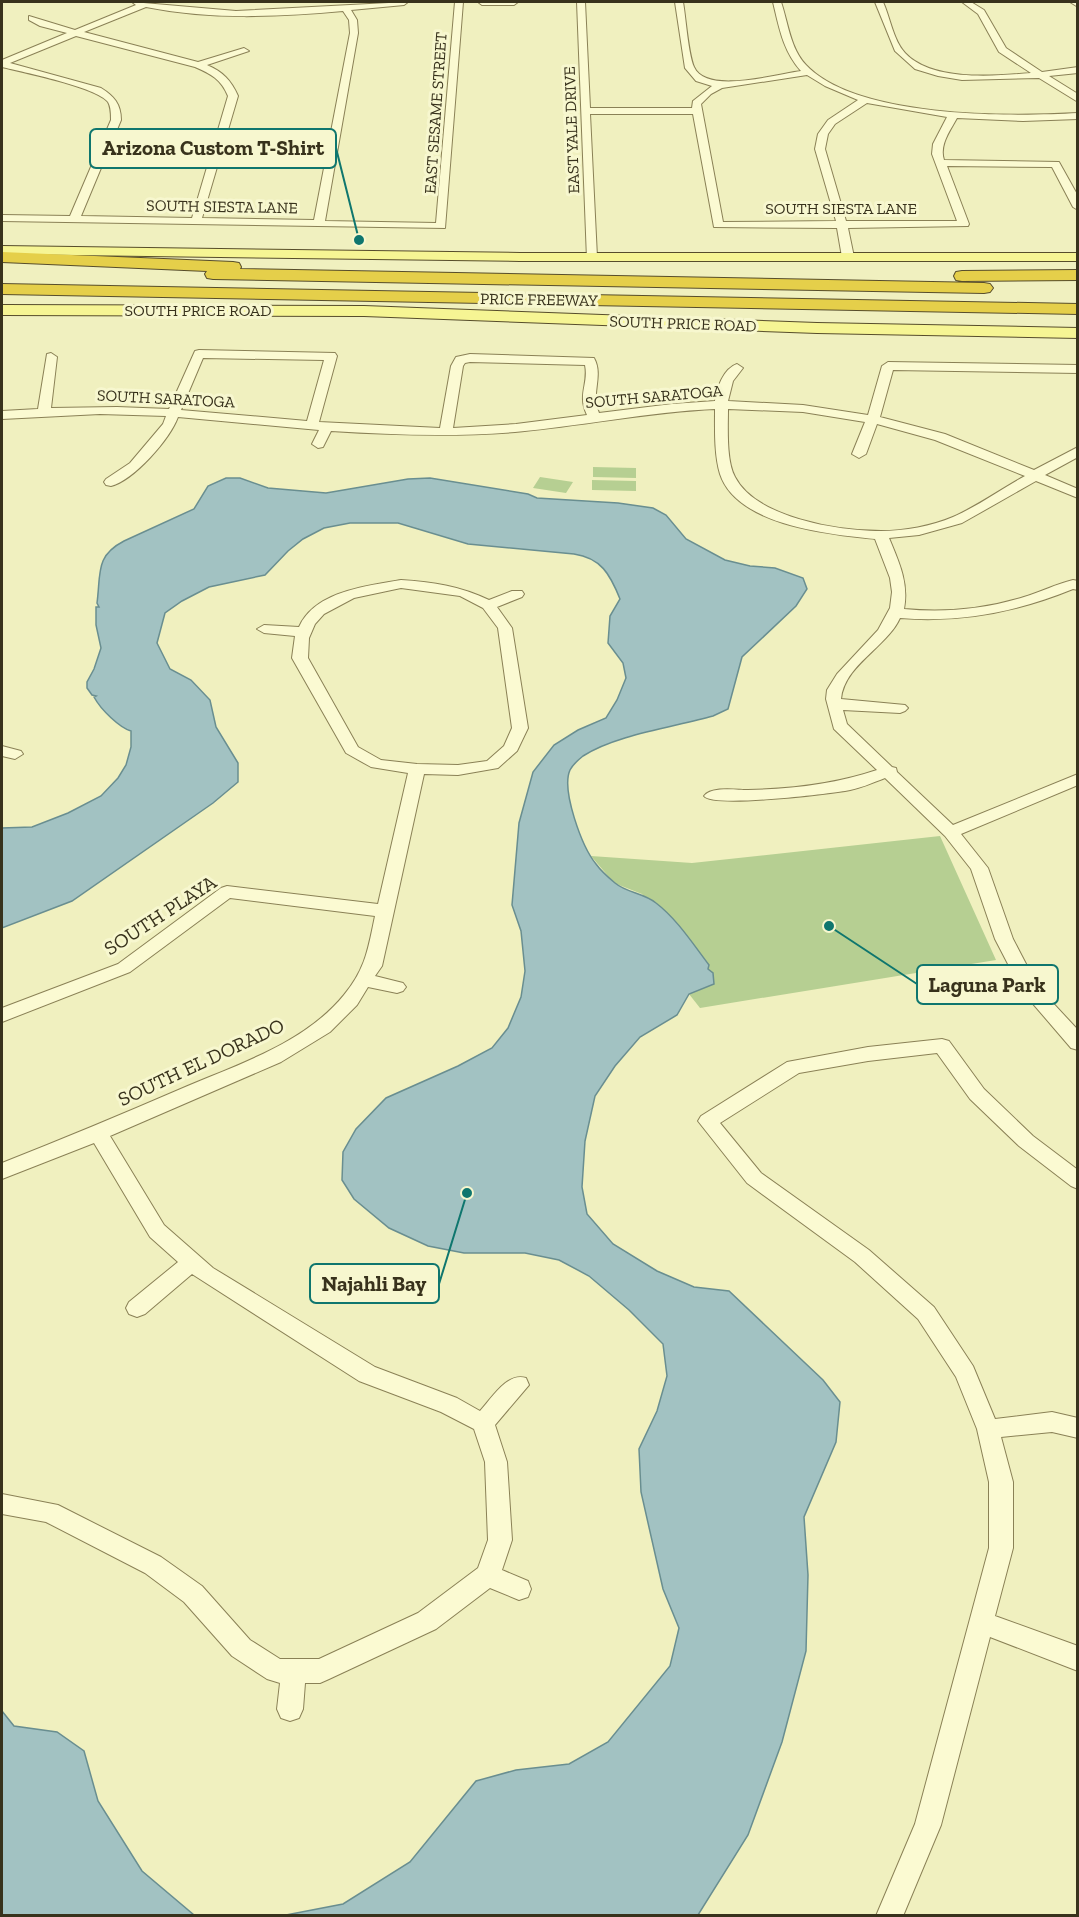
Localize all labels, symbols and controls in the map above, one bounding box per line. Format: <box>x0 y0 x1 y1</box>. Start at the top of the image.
street label: EAST SESAME STREET <box>420 31 451 195</box>
street label: EAST YALE DRIVE <box>560 66 583 194</box>
callout: Arizona Custom T-Shirt <box>90 129 336 168</box>
text: Arizona Custom T-Shirt <box>102 135 325 160</box>
street label: SOUTH SIESTA LANE <box>146 196 298 217</box>
street label: SOUTH SIESTA LANE <box>765 199 917 218</box>
street label: PRICE FREEWAY <box>480 289 598 310</box>
street label: SOUTH PRICE ROAD <box>124 301 272 320</box>
street label: SOUTH PRICE ROAD <box>609 311 757 336</box>
street label: SOUTH SARATOGA <box>585 381 724 412</box>
street label: SOUTH SARATOGA <box>97 385 236 412</box>
street label: SOUTH PLAYA <box>99 869 221 960</box>
callout: Laguna Park <box>917 965 1058 1004</box>
text: Laguna Park <box>928 972 1046 997</box>
street label: SOUTH EL DORADO <box>114 1013 288 1111</box>
callout: Najahli Bay <box>310 1264 439 1303</box>
text: Najahli Bay <box>322 1271 426 1296</box>

